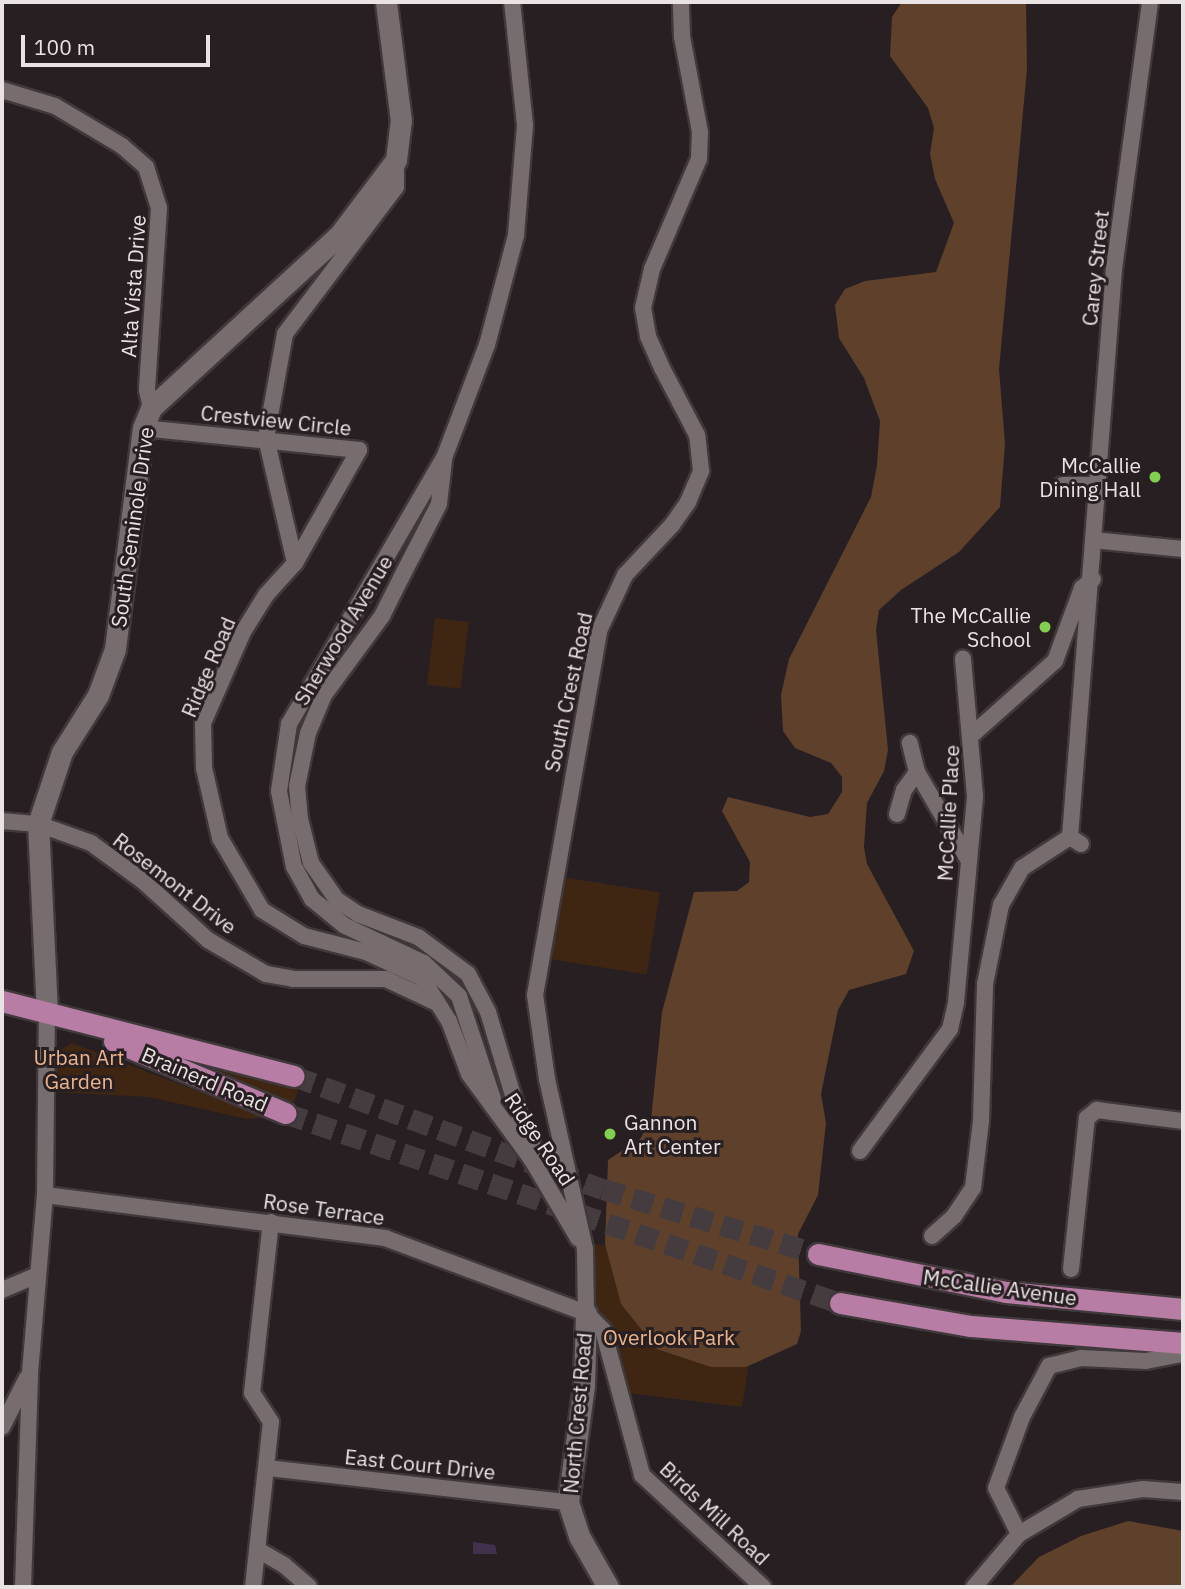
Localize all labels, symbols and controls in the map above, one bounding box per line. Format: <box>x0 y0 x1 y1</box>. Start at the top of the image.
scale bar <box>24 21 214 65</box>
text: 100 m <box>34 33 95 61</box>
street label: Carey Street <box>1076 209 1114 327</box>
street label: Alta Vista Drive <box>115 214 151 358</box>
street label: Crestview Circle <box>199 400 353 440</box>
street label: South Seminole Drive <box>105 425 159 629</box>
place label: McCallie Dining Hall <box>1039 452 1141 502</box>
marker: McCallie Dining Hall <box>1147 469 1163 485</box>
street label: Sherwood Avenue <box>288 551 398 709</box>
place label: The McCallie School <box>911 602 1031 652</box>
street label: South Crest Road <box>539 610 597 774</box>
street label: Ridge Road <box>176 613 240 721</box>
marker: The McCallie School <box>1037 619 1053 635</box>
street label: McCallie Place <box>932 744 964 882</box>
street label: Rosemont Drive <box>108 827 242 939</box>
street label: Brainerd Road <box>138 1041 272 1117</box>
park label: Urban Art Garden <box>34 1044 124 1094</box>
street label: Ridge Road <box>500 1088 580 1190</box>
place label: Gannon Art Center <box>624 1109 721 1159</box>
marker: Gannon Art Center <box>602 1126 618 1142</box>
street label: Rose Terrace <box>262 1188 386 1230</box>
street label: McCallie Avenue <box>921 1264 1079 1310</box>
park label: Overlook Park <box>603 1324 735 1350</box>
street label: North Crest Road <box>557 1331 597 1495</box>
street label: East Court Drive <box>343 1444 497 1484</box>
street label: Birds Mill Road <box>655 1456 775 1570</box>

